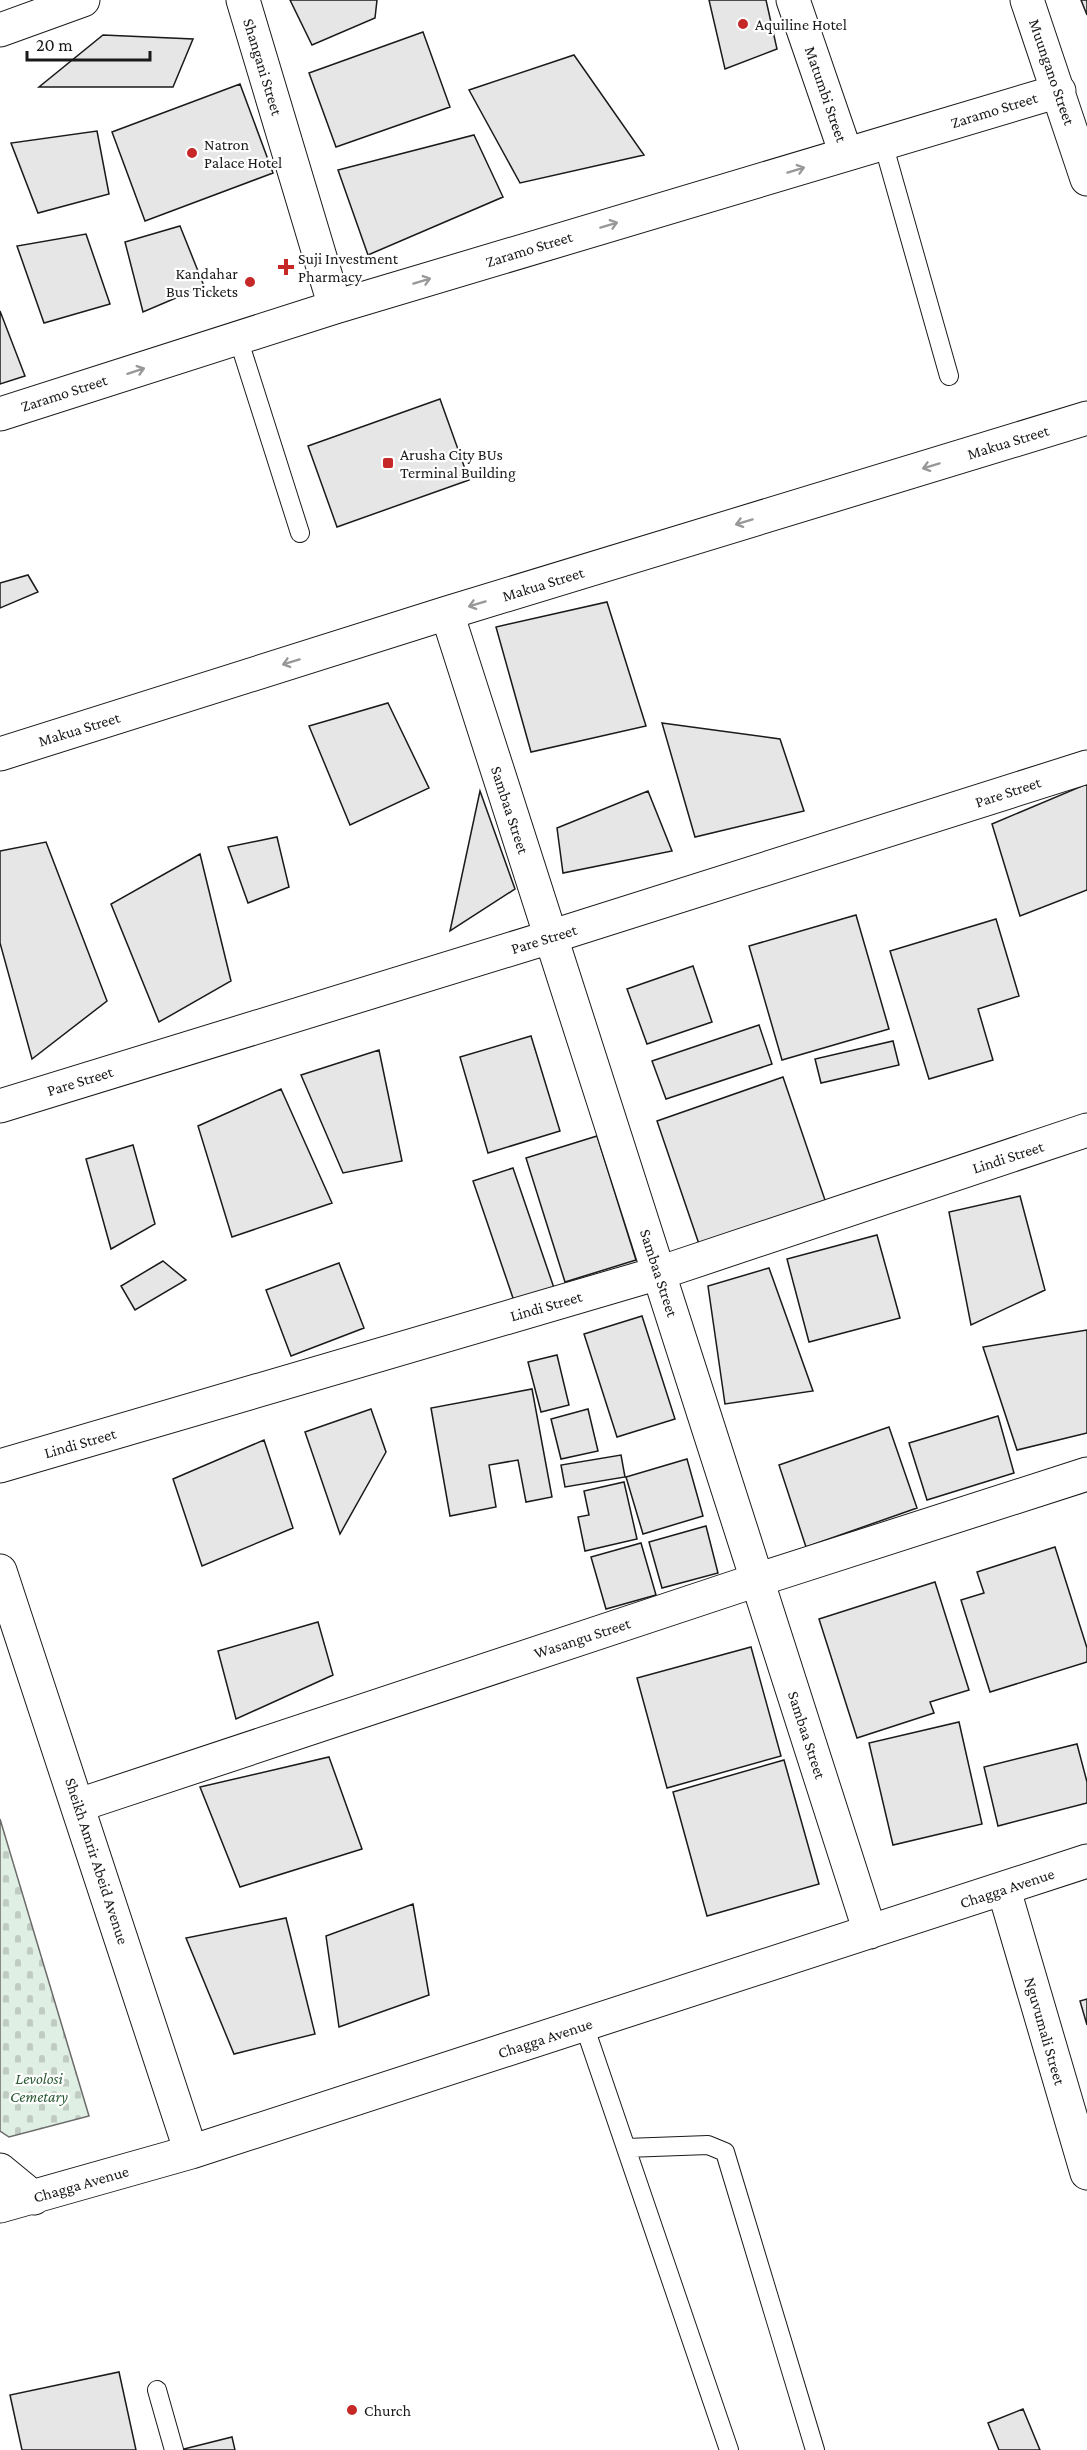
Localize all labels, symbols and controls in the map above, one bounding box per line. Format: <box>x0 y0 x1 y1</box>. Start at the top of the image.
place label: Aquiline Hotel <box>755 16 847 34</box>
street label: Shangani Street <box>239 17 286 118</box>
marker: Aquiline Hotel <box>736 17 750 31</box>
street label: Muungano Street <box>1025 17 1078 128</box>
scale bar <box>27 24 150 62</box>
text: 20 m <box>36 35 73 55</box>
street label: Matumbi Street <box>802 44 851 145</box>
street label: Zaramo Street <box>949 89 1040 131</box>
place label: Natron Palace Hotel <box>204 136 282 171</box>
marker: Natron Palace Hotel <box>185 146 199 160</box>
one-way arrow <box>786 164 805 175</box>
one-way arrow <box>599 219 618 230</box>
street label: Zaramo Street <box>484 228 575 270</box>
place label: Suji Investment Pharmacy <box>298 250 399 286</box>
marker: Suji Investment Pharmacy <box>279 260 293 274</box>
place label: Kandahar Bus Tickets <box>166 265 238 300</box>
marker: Kandahar Bus Tickets <box>243 275 257 289</box>
one-way arrow <box>412 275 431 286</box>
one-way arrow <box>126 364 145 375</box>
street label: Zaramo Street <box>19 371 110 415</box>
street label: Makua Street <box>965 421 1052 462</box>
place label: Arusha City BUs Terminal Building <box>400 446 516 482</box>
marker: Arusha City BUs Terminal Building <box>381 456 395 470</box>
one-way arrow <box>922 461 941 472</box>
one-way arrow <box>735 518 754 529</box>
street label: Makua Street <box>500 563 587 604</box>
one-way arrow <box>468 599 487 610</box>
one-way arrow <box>282 657 301 668</box>
street label: Makua Street <box>36 708 123 749</box>
street label: Sambaa Street <box>488 764 532 857</box>
street label: Pare Street <box>973 773 1044 811</box>
street label: Pare Street <box>509 921 580 957</box>
street label: Pare Street <box>45 1063 116 1099</box>
street label: Lindi Street <box>970 1137 1046 1176</box>
street label: Sambaa Street <box>637 1227 681 1320</box>
street label: Lindi Street <box>508 1287 585 1324</box>
street label: Lindi Street <box>42 1424 119 1461</box>
street label: Wasangu Street <box>532 1614 633 1663</box>
street label: Sambaa Street <box>785 1689 829 1782</box>
street label: Sheikh Amrir Abeid Avenue <box>62 1776 132 1946</box>
street label: Chagga Avenue <box>958 1865 1057 1912</box>
street label: Nguvumali Street <box>1020 1975 1069 2088</box>
street label: Chagga Avenue <box>496 2015 595 2062</box>
park label: Levolosi Cemetary <box>10 2070 68 2106</box>
street label: Chagga Avenue <box>31 2162 131 2207</box>
place label: Church <box>364 2402 411 2419</box>
marker: Church <box>345 2403 359 2417</box>

